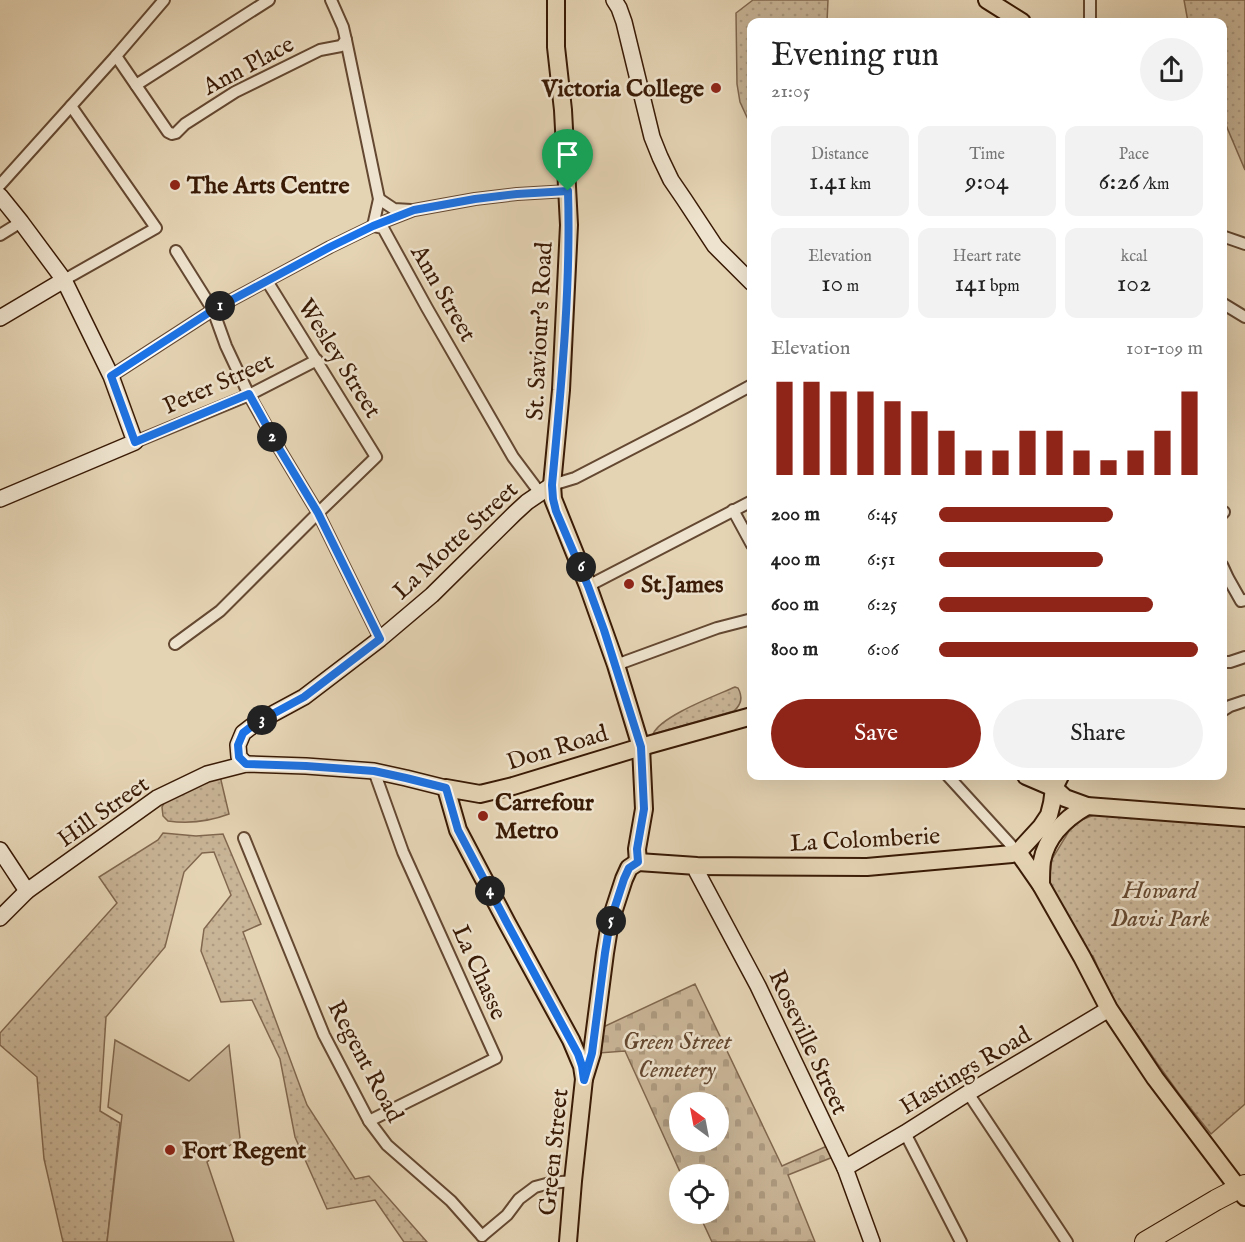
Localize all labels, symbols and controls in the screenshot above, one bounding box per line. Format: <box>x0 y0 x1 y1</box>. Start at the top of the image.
street label: Ann Place <box>197 29 300 104</box>
text: Evening run <box>771 35 939 77</box>
button: share <box>1140 38 1203 101</box>
place label: Victoria College <box>541 74 704 105</box>
text: 21:05 <box>771 79 810 104</box>
marker: Victoria College <box>709 81 723 95</box>
pin <box>542 129 593 191</box>
icon: arrive <box>551 138 584 171</box>
text: Distance <box>811 145 869 165</box>
text: Time <box>969 145 1005 165</box>
text: Pace <box>1119 145 1149 165</box>
text: 1.41 <box>809 165 847 198</box>
text: 9:04 <box>965 165 1009 198</box>
text: 6:26 <box>1099 165 1140 198</box>
place label: The Arts Centre <box>186 171 349 202</box>
text: km <box>847 175 871 195</box>
text: /km <box>1140 175 1169 195</box>
marker: The Arts Centre <box>168 178 182 192</box>
street label: Ann Street <box>402 239 483 348</box>
street label: St. Saviour's Road <box>520 241 561 421</box>
text: Elevation <box>808 247 872 267</box>
text: Heart rate <box>953 247 1021 267</box>
text: kcal <box>1121 247 1147 267</box>
text: 10 <box>821 267 843 300</box>
text: 141 <box>954 267 987 300</box>
text: 102 <box>1117 267 1151 300</box>
text: m <box>843 277 859 297</box>
text: bpm <box>987 277 1020 297</box>
pin: 1 <box>205 291 235 321</box>
street label: Wesley Street <box>290 293 388 424</box>
text: 1 <box>217 296 223 316</box>
text: Elevation <box>771 336 850 361</box>
text: 101–109 m <box>1126 336 1203 361</box>
street label: Peter Street <box>159 346 279 422</box>
pin: 2 <box>257 422 287 452</box>
text: 2 <box>268 427 276 447</box>
street label: La Motte Street <box>387 475 525 607</box>
text: 200 m <box>771 502 820 527</box>
text: 6:45 <box>867 502 898 527</box>
text: 400 m <box>771 547 820 572</box>
text: 6:51 <box>867 547 895 572</box>
pin: 6 <box>566 552 596 582</box>
text: 6 <box>578 557 584 577</box>
place label: St.James <box>641 570 724 601</box>
marker: St.James <box>622 577 636 591</box>
text: 600 m <box>771 592 819 617</box>
text: 6:25 <box>867 592 897 617</box>
text: 800 m <box>771 637 818 662</box>
text: 6:06 <box>867 637 899 662</box>
button: Save <box>771 699 981 768</box>
button: Share <box>993 699 1203 768</box>
pin: 3 <box>247 705 277 735</box>
text: 3 <box>259 710 265 730</box>
street label: Don Road <box>503 718 612 779</box>
street label: Hill Street <box>52 769 156 855</box>
place label: Carrefour Metro <box>495 788 594 847</box>
marker: Carrefour Metro <box>476 809 490 823</box>
street label: La Colomberie <box>789 821 941 860</box>
pin: 4 <box>475 876 505 906</box>
park label: Howard Davis Park <box>1110 876 1210 935</box>
text: 4 <box>486 881 494 901</box>
pin: 5 <box>596 906 626 936</box>
text: 5 <box>608 911 614 931</box>
street label: La Chasse <box>444 920 513 1025</box>
street label: Roseville Street <box>761 965 855 1120</box>
street label: Regent Road <box>320 995 410 1128</box>
street label: Hastings Road <box>894 1020 1037 1123</box>
park label: Green Street Cemetery <box>623 1027 733 1086</box>
street label: Green Street <box>532 1087 577 1217</box>
north arrow <box>669 1092 729 1152</box>
map controls <box>669 1092 729 1224</box>
place label: Fort Regent <box>182 1136 307 1167</box>
marker: Fort Regent <box>163 1143 177 1157</box>
button: locate <box>669 1164 729 1224</box>

